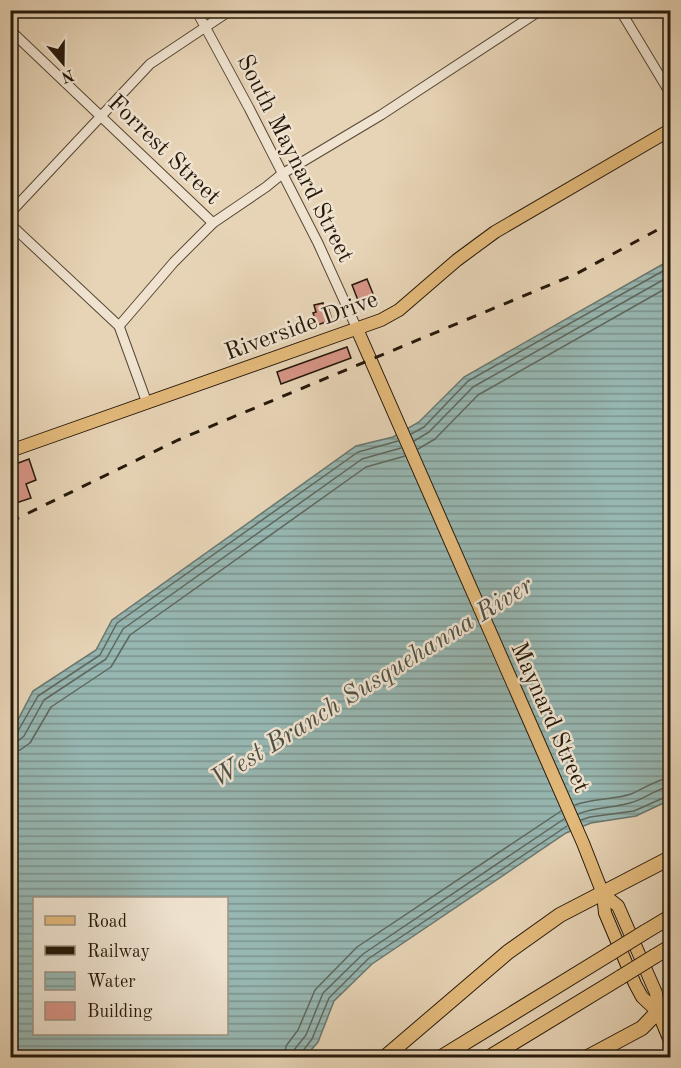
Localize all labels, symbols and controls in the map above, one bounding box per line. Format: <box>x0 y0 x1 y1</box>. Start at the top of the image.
north arrow <box>33 33 93 93</box>
street label: South Maynard Street <box>231 51 357 267</box>
text: N <box>58 66 76 85</box>
street label: Forrest Street <box>103 91 225 210</box>
street label: Riverside Drive <box>222 288 381 366</box>
water label: West Branch Susquehanna River <box>206 572 538 793</box>
street label: Maynard Street <box>505 639 593 797</box>
legend <box>33 897 228 1035</box>
text: Road <box>87 913 127 931</box>
text: Railway <box>87 943 150 961</box>
text: Water <box>87 973 136 991</box>
text: Building <box>87 1003 153 1021</box>

